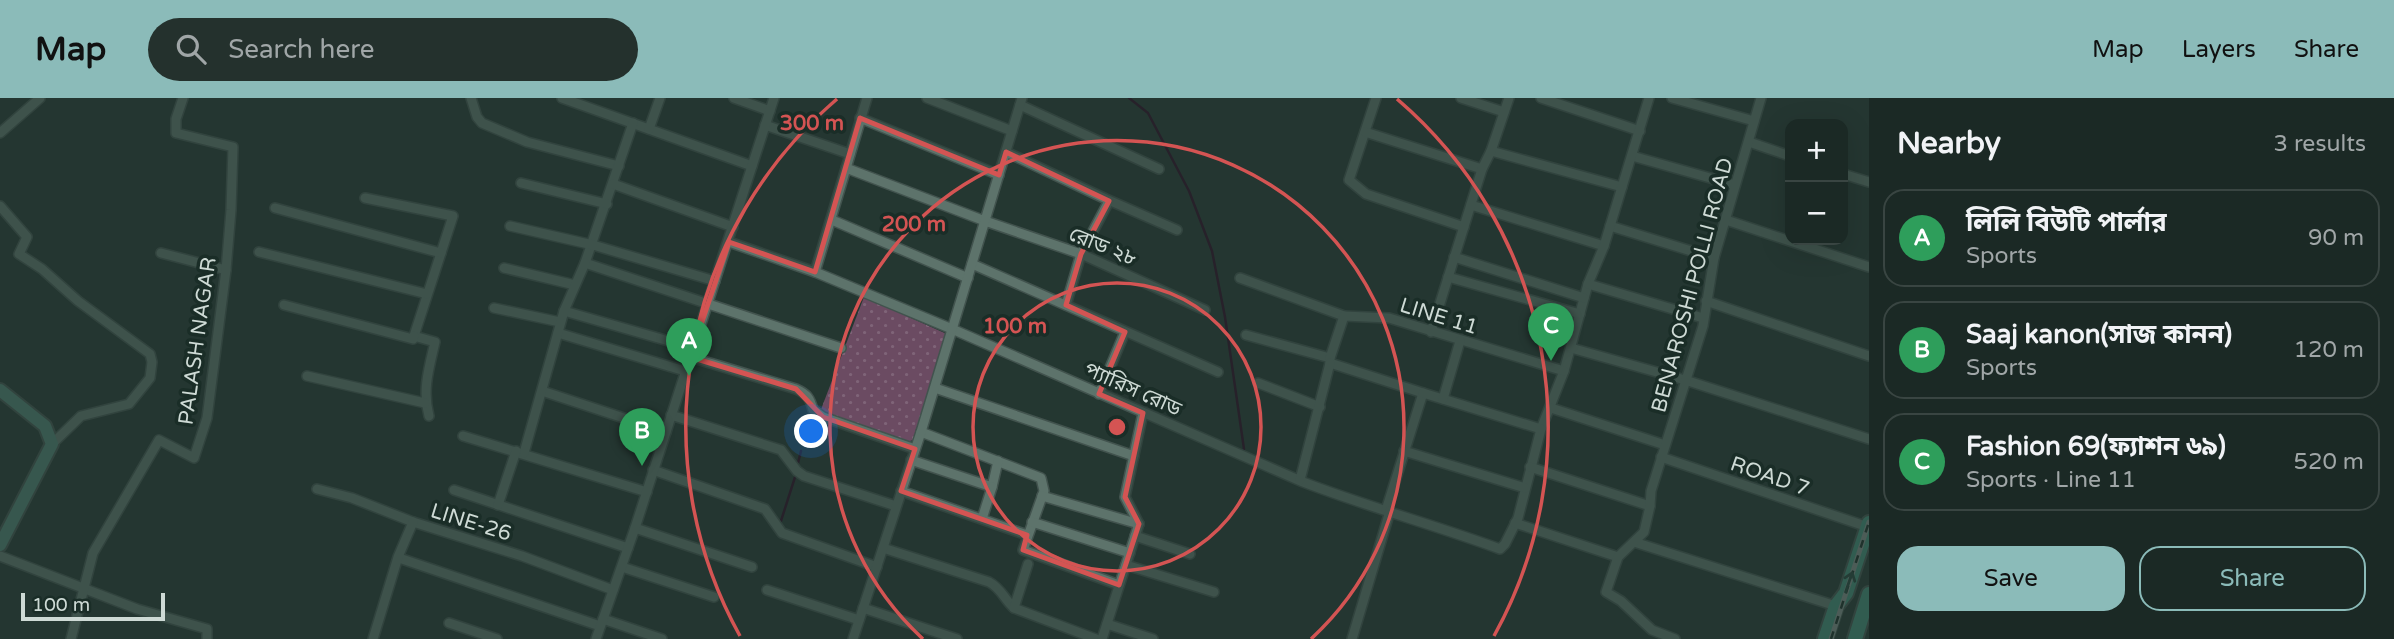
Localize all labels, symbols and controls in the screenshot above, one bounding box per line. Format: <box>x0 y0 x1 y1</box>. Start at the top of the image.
search box <box>148 18 638 81</box>
text: Map <box>35 30 106 69</box>
icon: search <box>172 30 210 68</box>
text: Search here <box>228 34 374 65</box>
text: Map <box>2092 35 2144 64</box>
text: Layers <box>2182 35 2256 64</box>
text: Share <box>2294 35 2359 64</box>
text: 300 m <box>780 111 844 136</box>
map controls <box>1785 119 1848 245</box>
button: + <box>1785 119 1848 182</box>
text: Nearby <box>1897 125 2001 162</box>
text: 3 results <box>2273 130 2366 158</box>
street label: BENAROSHI POLLI ROAD <box>1646 155 1739 415</box>
button: − <box>1785 182 1848 245</box>
text: লিলি বিউটি পার্লার <box>1966 207 2167 238</box>
text: 200 m <box>882 212 946 237</box>
street label: রোড ২৮ <box>1065 222 1140 271</box>
text: A <box>1913 224 1931 252</box>
text: 90 m <box>2308 224 2364 252</box>
text: Sports <box>1966 242 2037 270</box>
street label: PALASH NAGAR <box>173 256 222 427</box>
street label: LINE 11 <box>1397 293 1481 340</box>
pin: C <box>1528 303 1574 361</box>
text: 100 m <box>983 314 1047 339</box>
pin: A <box>666 318 712 376</box>
text: Saaj kanon(সাজ কানন) <box>1966 319 2232 350</box>
text: B <box>1914 336 1930 364</box>
text: 120 m <box>2294 336 2364 364</box>
text: Sports <box>1966 354 2037 382</box>
street label: প্যারিস রোড <box>1080 357 1186 422</box>
pin: B <box>619 408 665 466</box>
your location <box>794 414 828 448</box>
centre of rings <box>1105 415 1129 439</box>
text: Fashion 69(ফ্যাশন ৬৯) <box>1966 431 2226 462</box>
text: C <box>1914 448 1930 476</box>
text: 520 m <box>2294 448 2364 476</box>
street label: ROAD 7 <box>1727 451 1813 502</box>
text: Sports · Line 11 <box>1966 466 2136 494</box>
street label: LINE-26 <box>427 498 514 547</box>
button: Save <box>1897 546 2125 611</box>
button: Share <box>2139 546 2366 611</box>
one-way arrow <box>1844 572 1856 594</box>
scale bar <box>21 590 164 622</box>
text: 100 m <box>32 594 90 616</box>

